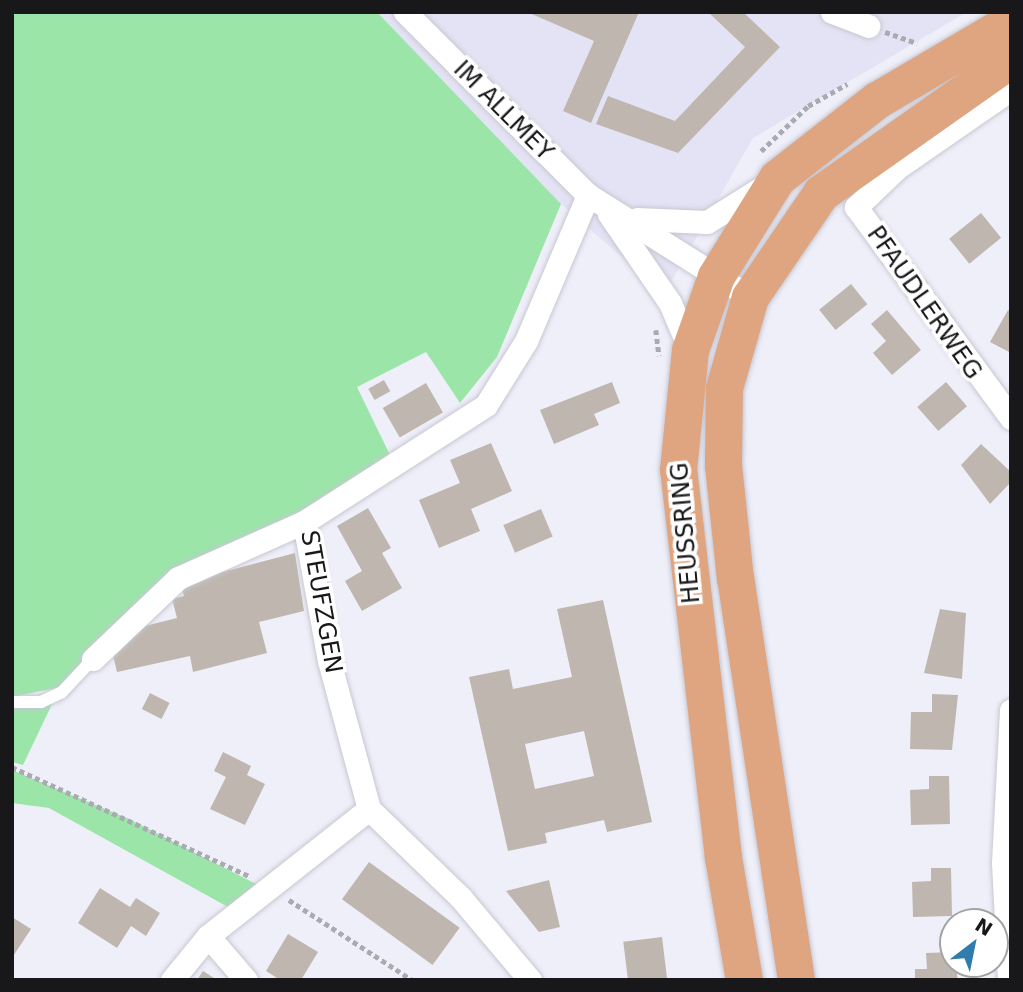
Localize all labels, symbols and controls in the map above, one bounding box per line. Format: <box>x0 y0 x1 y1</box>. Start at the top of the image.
street label: IM ALLMEY <box>447 55 559 167</box>
street label: PFAUDLERWEG <box>861 221 987 385</box>
street label: HEUSSRING <box>665 461 707 605</box>
street label: STEUFZGEN <box>294 528 348 676</box>
north arrow <box>939 908 1009 978</box>
text: N <box>971 913 997 940</box>

